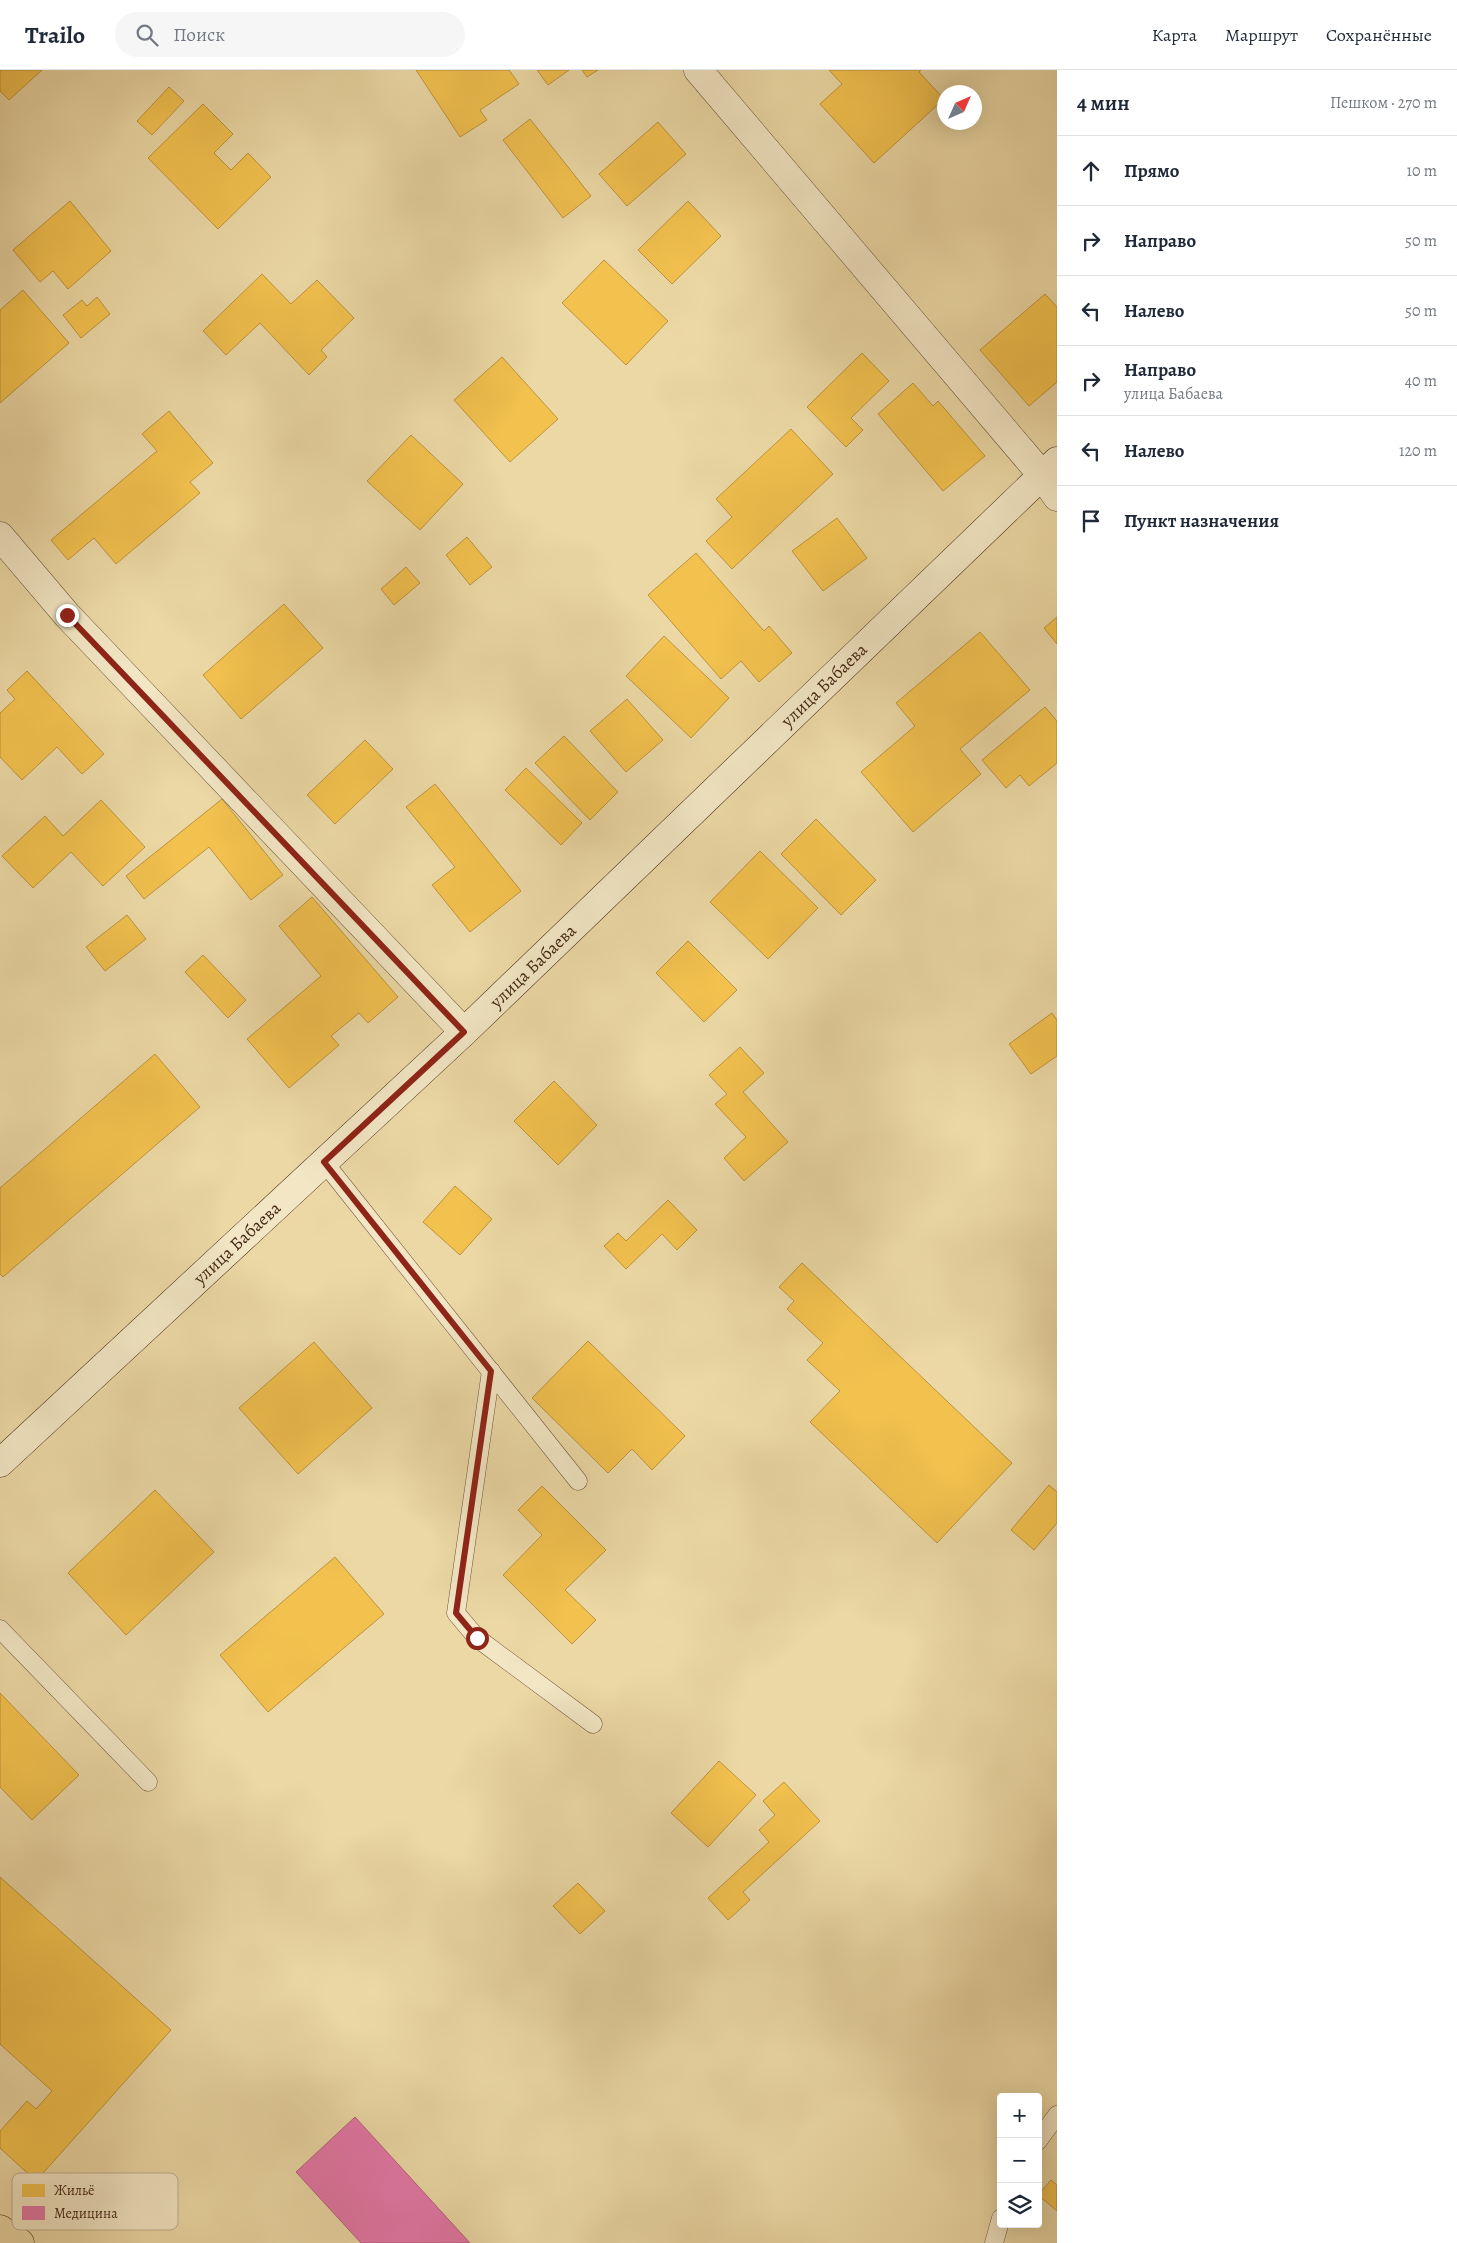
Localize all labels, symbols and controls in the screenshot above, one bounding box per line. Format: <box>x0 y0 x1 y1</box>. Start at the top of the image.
search box <box>115 12 465 57</box>
text: Trailo <box>25 19 85 51</box>
icon: search <box>133 21 161 49</box>
text: Поиск <box>173 22 225 48</box>
text: Карта <box>1152 23 1197 47</box>
text: Маршрут <box>1225 23 1298 47</box>
text: Сохранённые <box>1326 23 1432 47</box>
north arrow <box>937 85 982 130</box>
text: 4 мин <box>1077 89 1130 117</box>
text: Пешком · 270 m <box>1330 92 1437 114</box>
icon: ahead <box>1077 157 1105 185</box>
text: Прямо <box>1124 158 1179 184</box>
text: 10 m <box>1407 160 1437 182</box>
icon: right <box>1077 227 1105 255</box>
text: Направо <box>1124 228 1196 254</box>
text: 50 m <box>1405 230 1437 252</box>
icon: left <box>1077 297 1105 325</box>
text: Налево <box>1124 298 1184 324</box>
text: 50 m <box>1405 300 1437 322</box>
text: Направо <box>1124 357 1196 383</box>
icon: right <box>1077 367 1105 395</box>
text: 40 m <box>1405 370 1437 392</box>
text: улица Бабаева <box>1124 383 1223 405</box>
icon: left <box>1077 437 1105 465</box>
text: Налево <box>1124 438 1184 464</box>
text: 120 m <box>1399 440 1437 462</box>
icon: arrive <box>1077 507 1105 535</box>
text: Пункт назначения <box>1124 508 1279 534</box>
route end <box>56 604 79 627</box>
street label: улица Бабаева <box>775 637 873 733</box>
street label: улица Бабаева <box>484 918 582 1014</box>
street label: улица Бабаева <box>187 1196 286 1290</box>
route start <box>466 1627 489 1650</box>
map controls <box>997 2093 1042 2228</box>
button: + <box>997 2093 1042 2138</box>
button: − <box>997 2138 1042 2183</box>
legend <box>12 2173 178 2230</box>
text: Жильё <box>54 2181 94 2200</box>
button: layers <box>997 2183 1042 2228</box>
text: Медицина <box>54 2204 118 2223</box>

